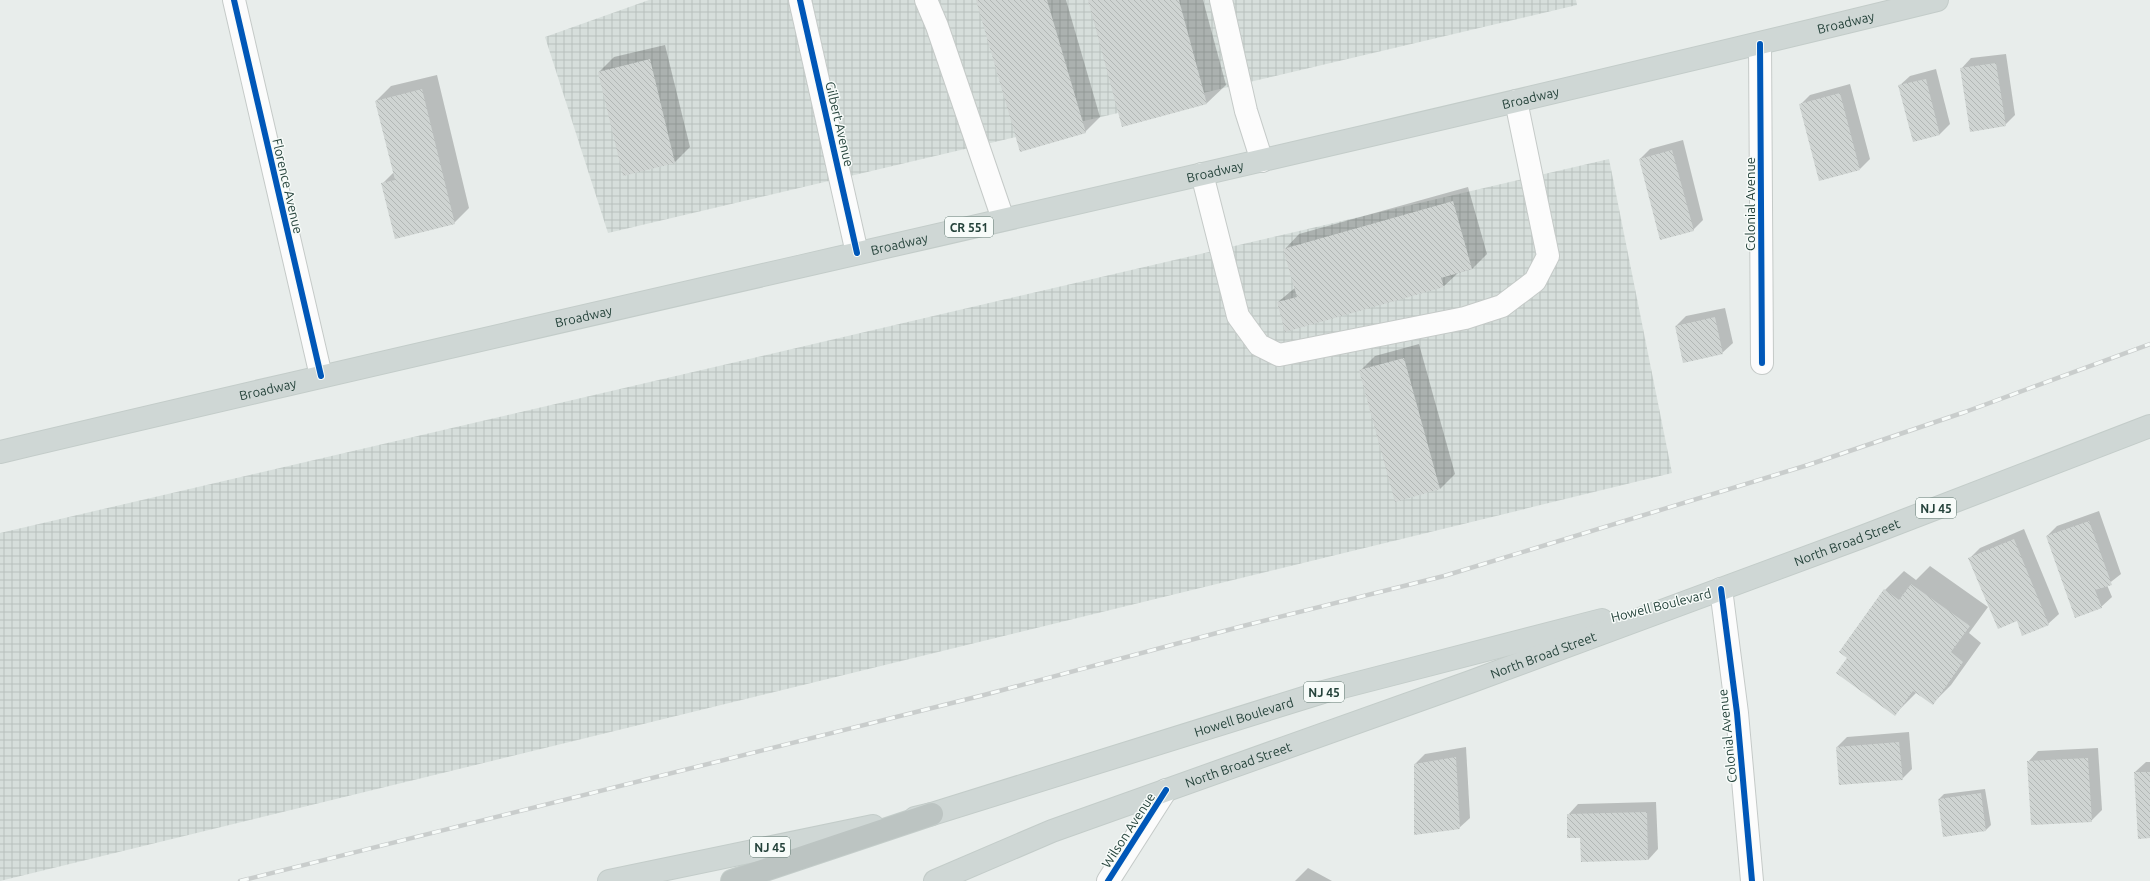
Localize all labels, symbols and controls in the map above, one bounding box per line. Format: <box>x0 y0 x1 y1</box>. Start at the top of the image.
street label: Broadway <box>1816 9 1876 36</box>
street label: Gilbert Avenue <box>823 80 857 168</box>
street label: Broadway <box>1501 84 1560 111</box>
street label: Florence Avenue <box>270 137 306 235</box>
street label: Colonial Avenue <box>1743 157 1757 251</box>
street label: Broadway <box>1185 158 1245 185</box>
road number: CR 551 <box>945 217 993 237</box>
street label: Broadway <box>869 231 929 257</box>
street label: Broadway <box>554 303 613 330</box>
street label: Broadway <box>238 376 298 403</box>
road number: NJ 45 <box>1916 498 1956 518</box>
street label: North Broad Street <box>1792 516 1902 568</box>
street label: Howell Boulevard <box>1609 586 1713 624</box>
street label: North Broad Street <box>1488 629 1598 681</box>
road number: NJ 45 <box>1304 682 1344 702</box>
street label: Colonial Avenue <box>1715 689 1739 783</box>
street label: Howell Boulevard <box>1192 695 1295 739</box>
street label: North Broad Street <box>1183 739 1293 790</box>
street label: Wilson Avenue <box>1099 790 1157 870</box>
road number: NJ 45 <box>750 837 790 857</box>

